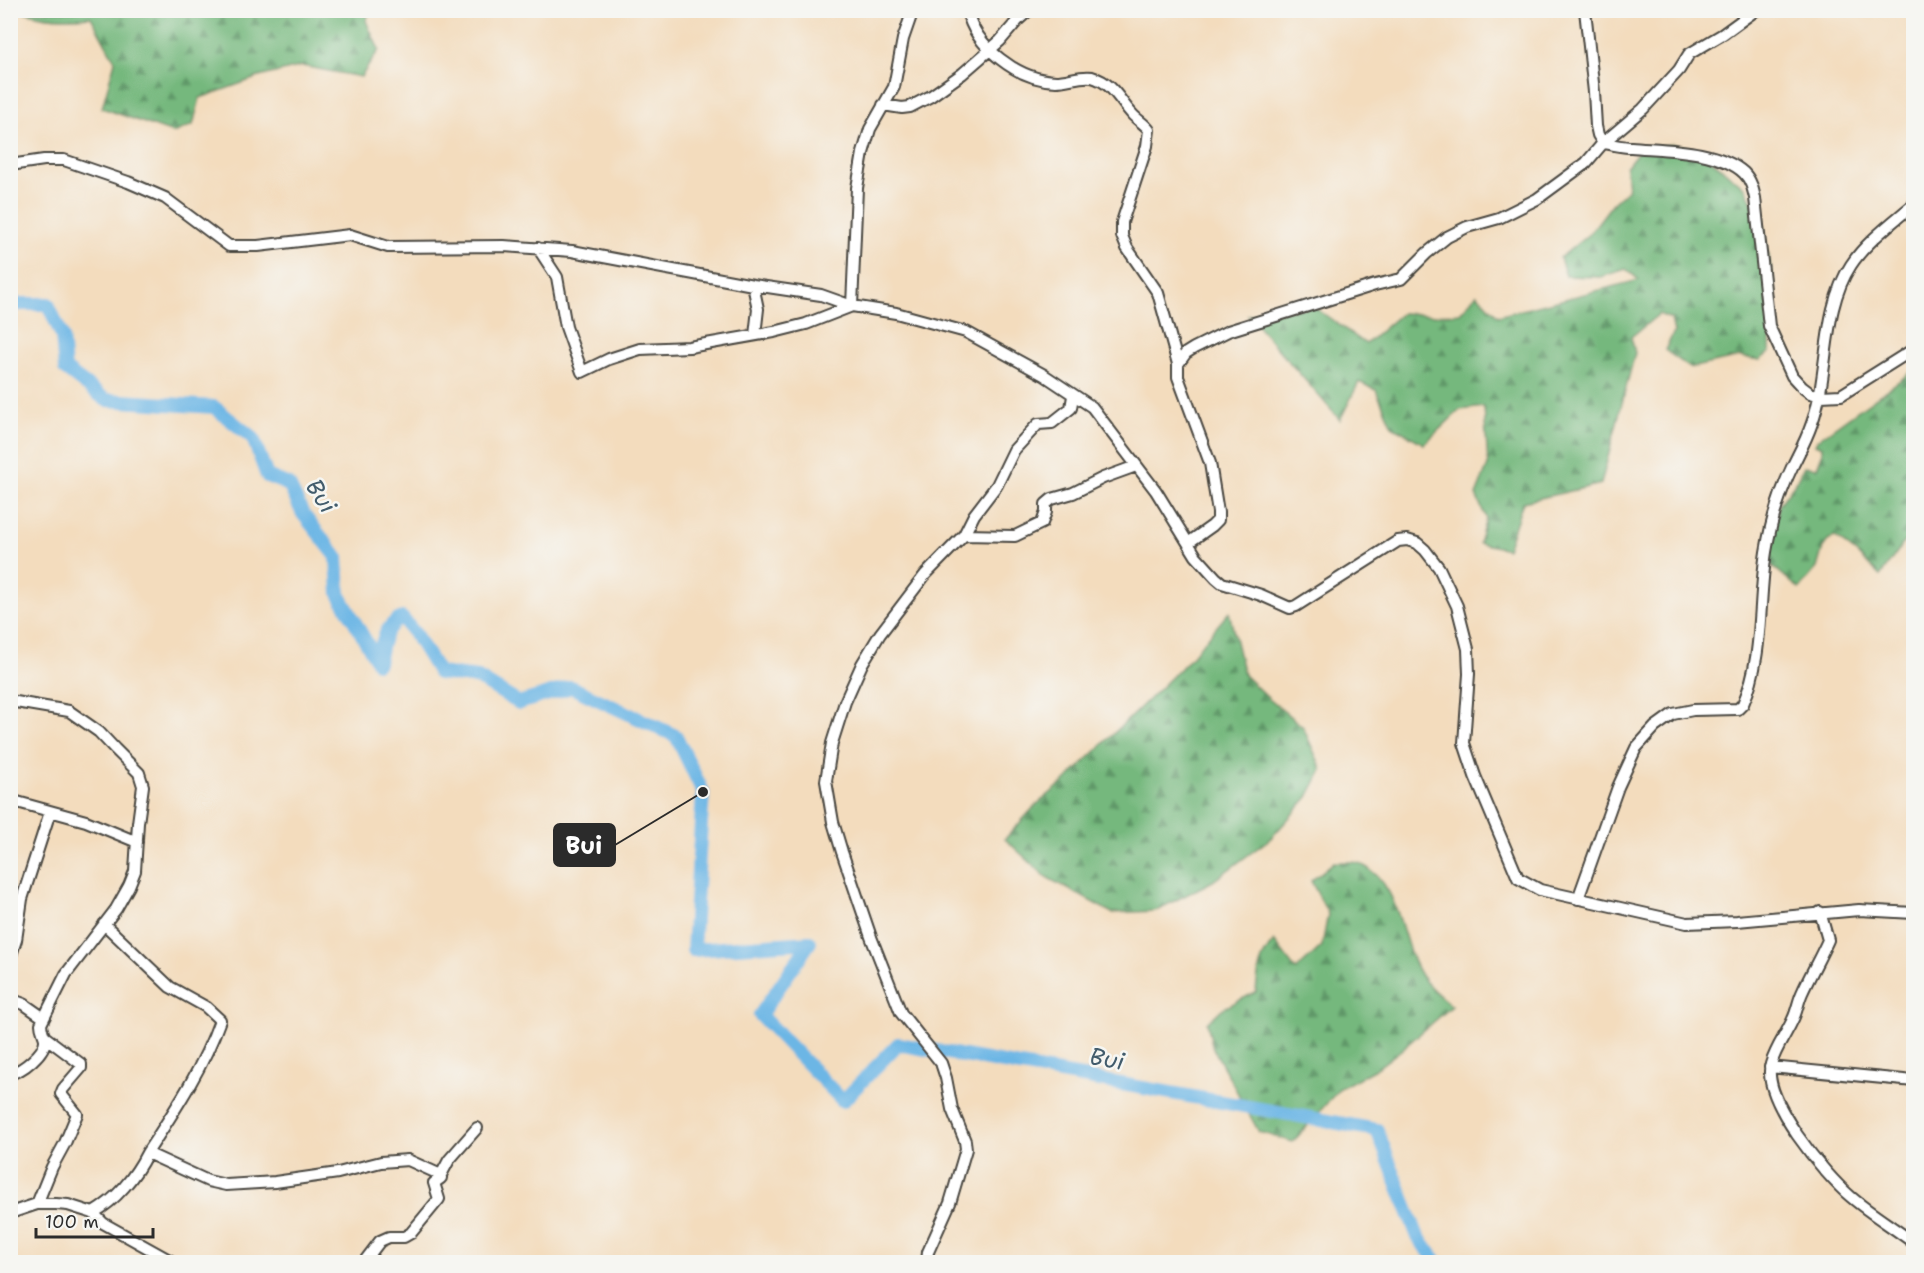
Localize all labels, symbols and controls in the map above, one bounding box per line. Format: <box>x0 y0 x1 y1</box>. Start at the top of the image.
water label: Bui <box>298 473 345 520</box>
callout: Bui <box>554 824 615 866</box>
text: Bui <box>566 830 602 862</box>
water label: Bui <box>1087 1040 1128 1078</box>
scale bar <box>36 1201 153 1239</box>
text: 100 m <box>45 1210 99 1234</box>

